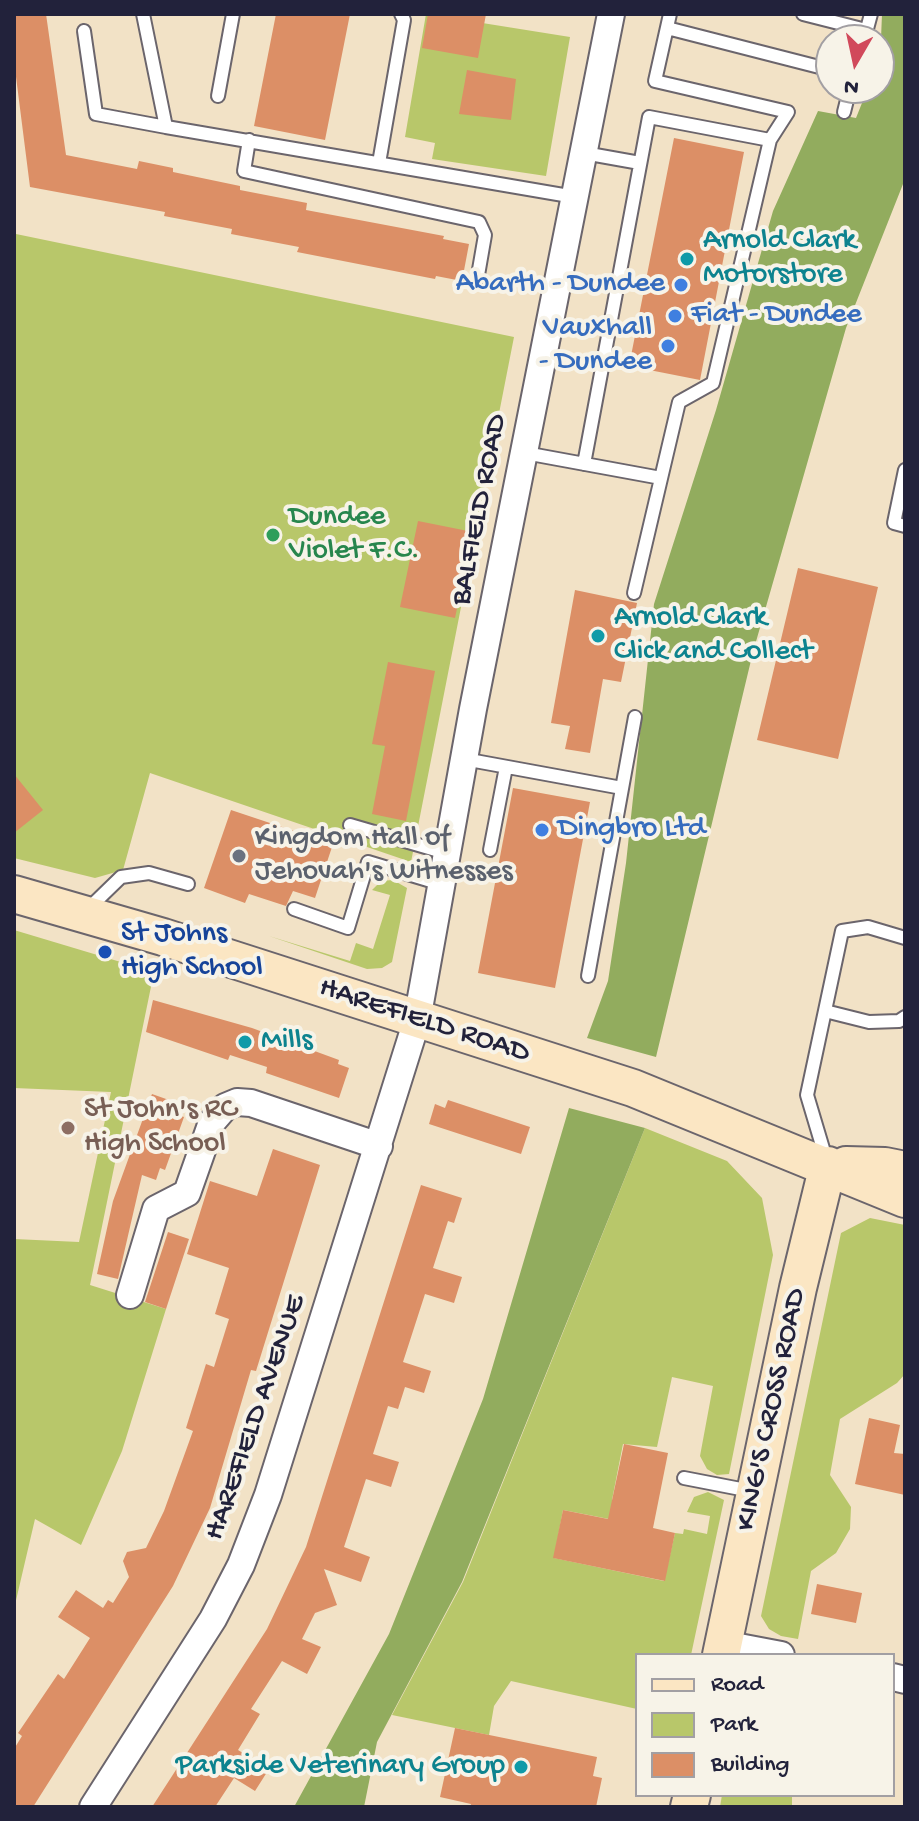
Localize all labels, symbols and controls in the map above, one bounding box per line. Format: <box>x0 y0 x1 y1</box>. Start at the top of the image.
north arrow <box>815 24 895 104</box>
text: N <box>842 72 861 100</box>
place label: Arnold Clark Motorstore <box>703 224 856 294</box>
marker: Arnold Clark Motorstore <box>678 250 696 268</box>
place label: Abarth - Dundee <box>456 267 665 303</box>
marker: Abarth - Dundee <box>672 276 690 294</box>
place label: Fiat - Dundee <box>691 298 862 334</box>
marker: Fiat - Dundee <box>666 307 684 325</box>
place label: Vauxhall - Dundee <box>539 311 652 382</box>
marker: Vauxhall - Dundee <box>659 337 677 355</box>
street label: BALFIELD ROAD <box>445 411 517 609</box>
place label: Dundee Violet F.C. <box>289 500 420 570</box>
marker: Dundee Violet F.C. <box>264 526 282 544</box>
place label: Arnold Clark Click and Collect <box>614 601 813 672</box>
marker: Arnold Clark Click and Collect <box>589 627 607 645</box>
place label: Dingbro Ltd <box>558 812 705 848</box>
place label: Kingdom Hall of Jehovah's Witnesses <box>255 821 512 892</box>
marker: Dingbro Ltd <box>533 821 551 839</box>
marker: Kingdom Hall of Jehovah's Witnesses <box>230 847 248 865</box>
place label: St Johns High School <box>121 917 263 988</box>
marker: St Johns High School <box>96 943 114 961</box>
street label: HAREFIELD ROAD <box>314 971 534 1073</box>
place label: Mills <box>261 1024 313 1060</box>
marker: Mills <box>236 1033 254 1051</box>
place label: St John's RC High School <box>84 1093 237 1164</box>
marker: St John's RC High School <box>59 1119 77 1137</box>
street label: KING'S CROSS ROAD <box>730 1286 816 1534</box>
street label: HAREFIELD AVENUE <box>198 1291 316 1545</box>
legend <box>635 1653 895 1797</box>
text: Road <box>711 1671 763 1700</box>
text: Park <box>711 1711 757 1740</box>
place label: Parkside Veterinary Group <box>176 1749 505 1785</box>
text: Building <box>711 1751 789 1780</box>
marker: Parkside Veterinary Group <box>512 1758 530 1776</box>

